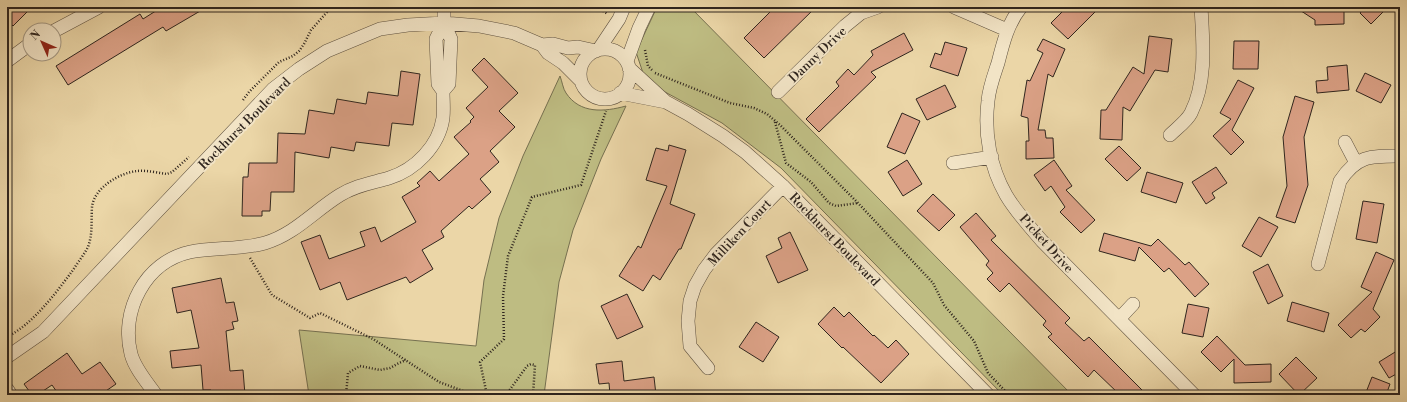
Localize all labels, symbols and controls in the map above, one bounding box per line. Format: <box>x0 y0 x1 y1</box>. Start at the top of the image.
north arrow <box>22 22 62 62</box>
street label: Danny Drive <box>785 23 850 86</box>
text: N <box>28 27 44 44</box>
street label: Rockhurst Boulevard <box>195 74 294 173</box>
street label: Rockhurst Boulevard <box>786 190 883 290</box>
street label: Milliken Court <box>705 196 775 269</box>
street label: Picket Drive <box>1016 211 1077 277</box>

